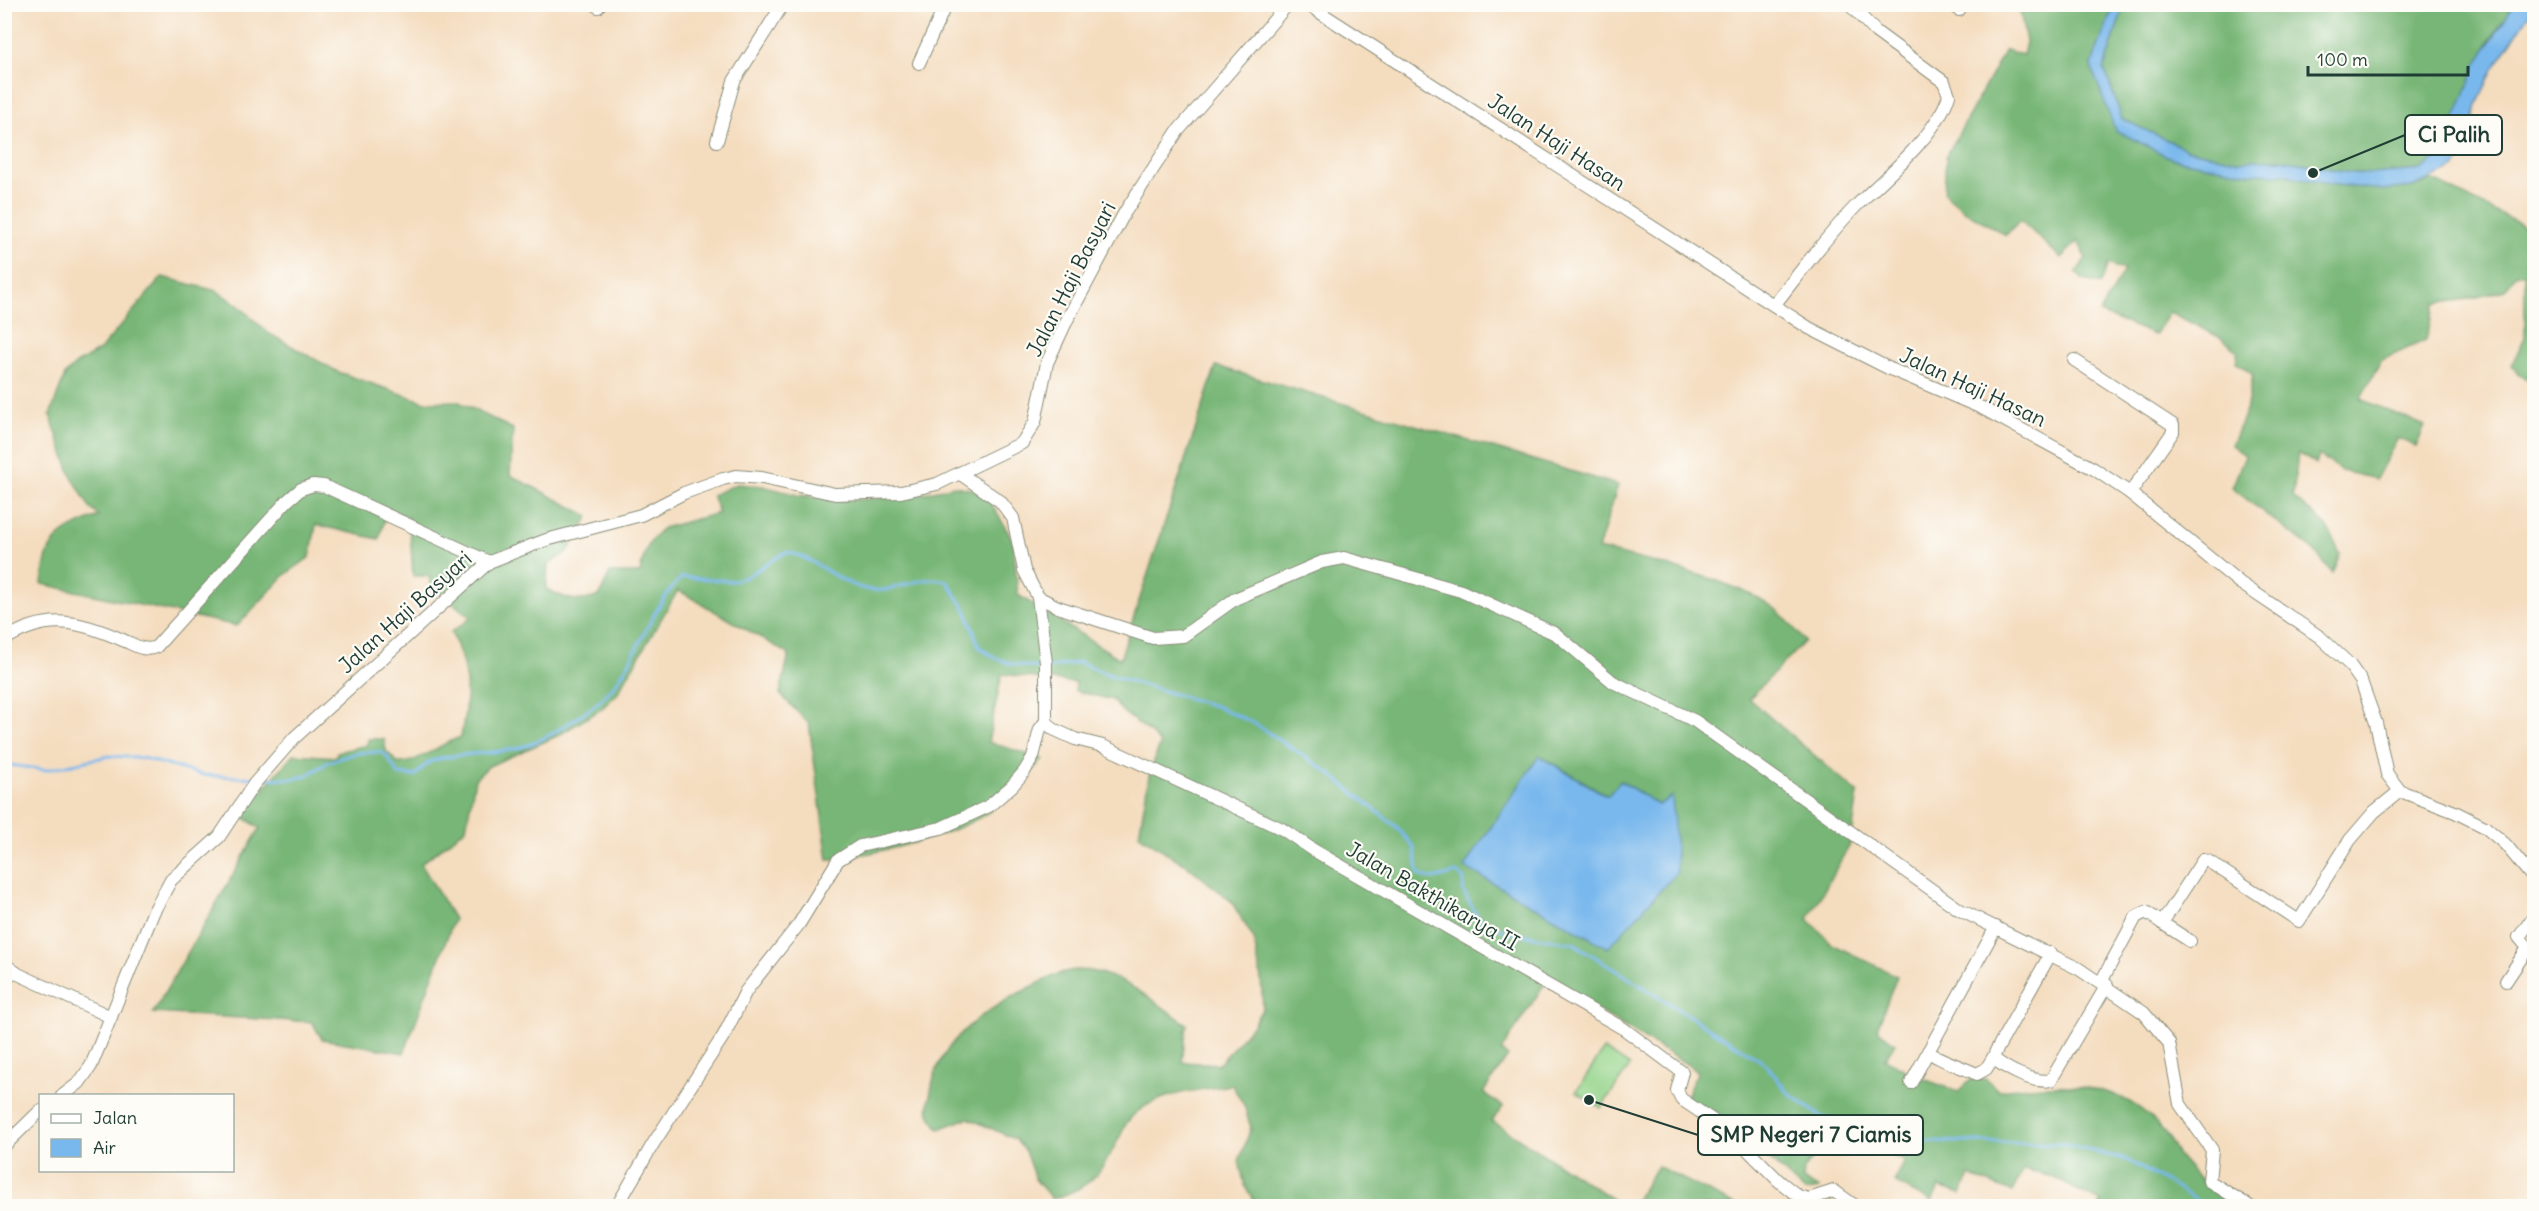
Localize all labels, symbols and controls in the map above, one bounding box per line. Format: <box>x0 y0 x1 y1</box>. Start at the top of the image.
scale bar <box>2308 39 2468 77</box>
text: 100 m <box>2317 48 2368 71</box>
street label: Jalan Haji Hasan <box>1483 87 1631 197</box>
callout: Ci Palih <box>2405 115 2502 155</box>
text: Ci Palih <box>2418 120 2491 148</box>
street label: Jalan Haji Basyari <box>1020 197 1122 361</box>
street label: Jalan Haji Hasan <box>1895 341 2051 433</box>
street label: Jalan Haji Basyari <box>333 545 477 679</box>
street label: Jalan Bakthikarya II <box>1342 836 1524 956</box>
legend <box>39 1094 234 1172</box>
text: Jalan <box>93 1106 137 1129</box>
callout: SMP Negeri 7 Ciamis <box>1698 1115 1923 1155</box>
text: SMP Negeri 7 Ciamis <box>1711 1120 1911 1148</box>
text: Air <box>93 1136 117 1159</box>

